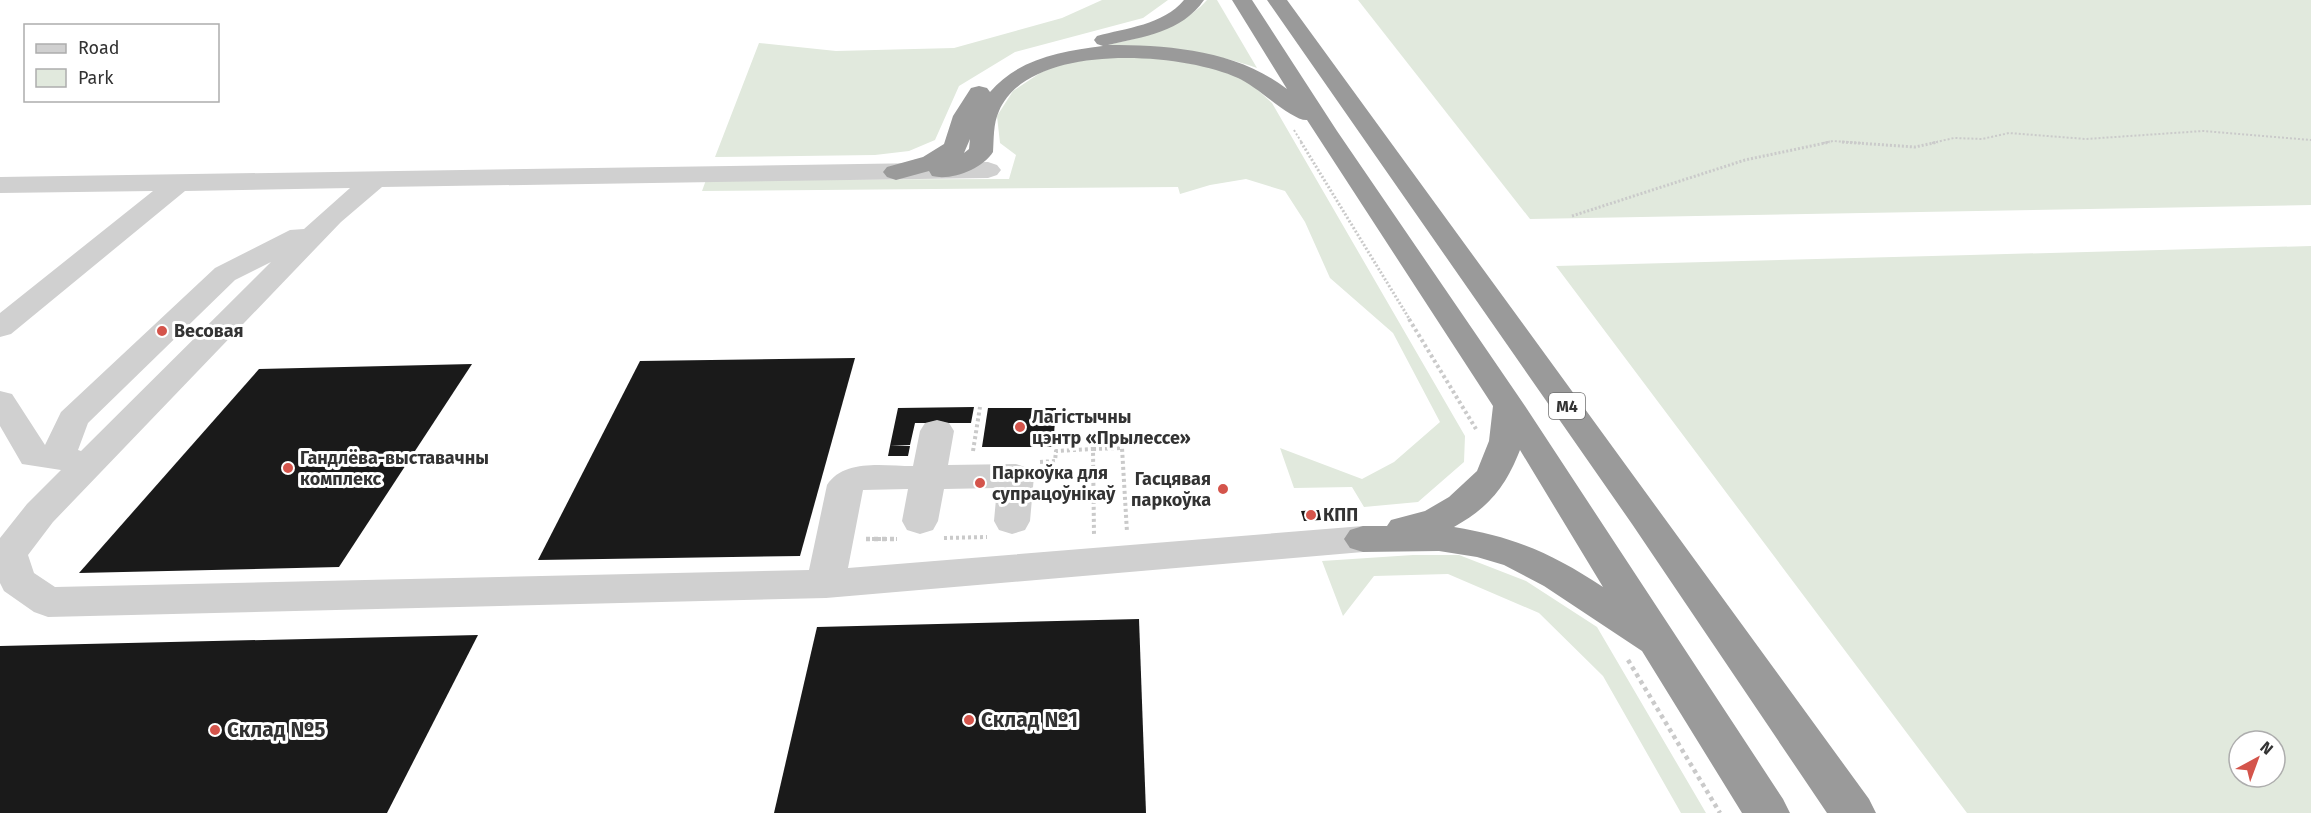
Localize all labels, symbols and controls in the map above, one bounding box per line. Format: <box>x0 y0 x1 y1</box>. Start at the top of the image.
legend <box>24 24 219 102</box>
text: Road <box>78 37 120 59</box>
text: Park <box>78 67 114 89</box>
place label: Весовая <box>174 320 244 342</box>
marker: Весовая <box>155 324 169 338</box>
road number: М4 <box>1549 393 1585 419</box>
place label: Лагістычны цэнтр «Прылессе» <box>1032 406 1191 449</box>
marker: Лагістычны цэнтр «Прылессе» <box>1013 420 1027 434</box>
place label: Гандлёва-выставачны комплекс <box>300 447 489 490</box>
marker: Гандлёва-выставачны комплекс <box>281 461 295 475</box>
place label: Паркоўка для супрацоўнікаў <box>992 462 1116 505</box>
place label: Гасцявая паркоўка <box>1131 468 1211 511</box>
marker: Паркоўка для супрацоўнікаў <box>973 476 987 490</box>
marker: Гасцявая паркоўка <box>1216 482 1230 496</box>
place label: КПП <box>1323 504 1358 526</box>
marker: КПП <box>1304 508 1318 522</box>
place label: Склад №1 <box>981 707 1078 733</box>
marker: Склад №1 <box>962 713 976 727</box>
place label: Склад №5 <box>227 717 326 743</box>
marker: Склад №5 <box>208 723 222 737</box>
north arrow <box>2227 729 2287 789</box>
text: N <box>2256 737 2277 759</box>

